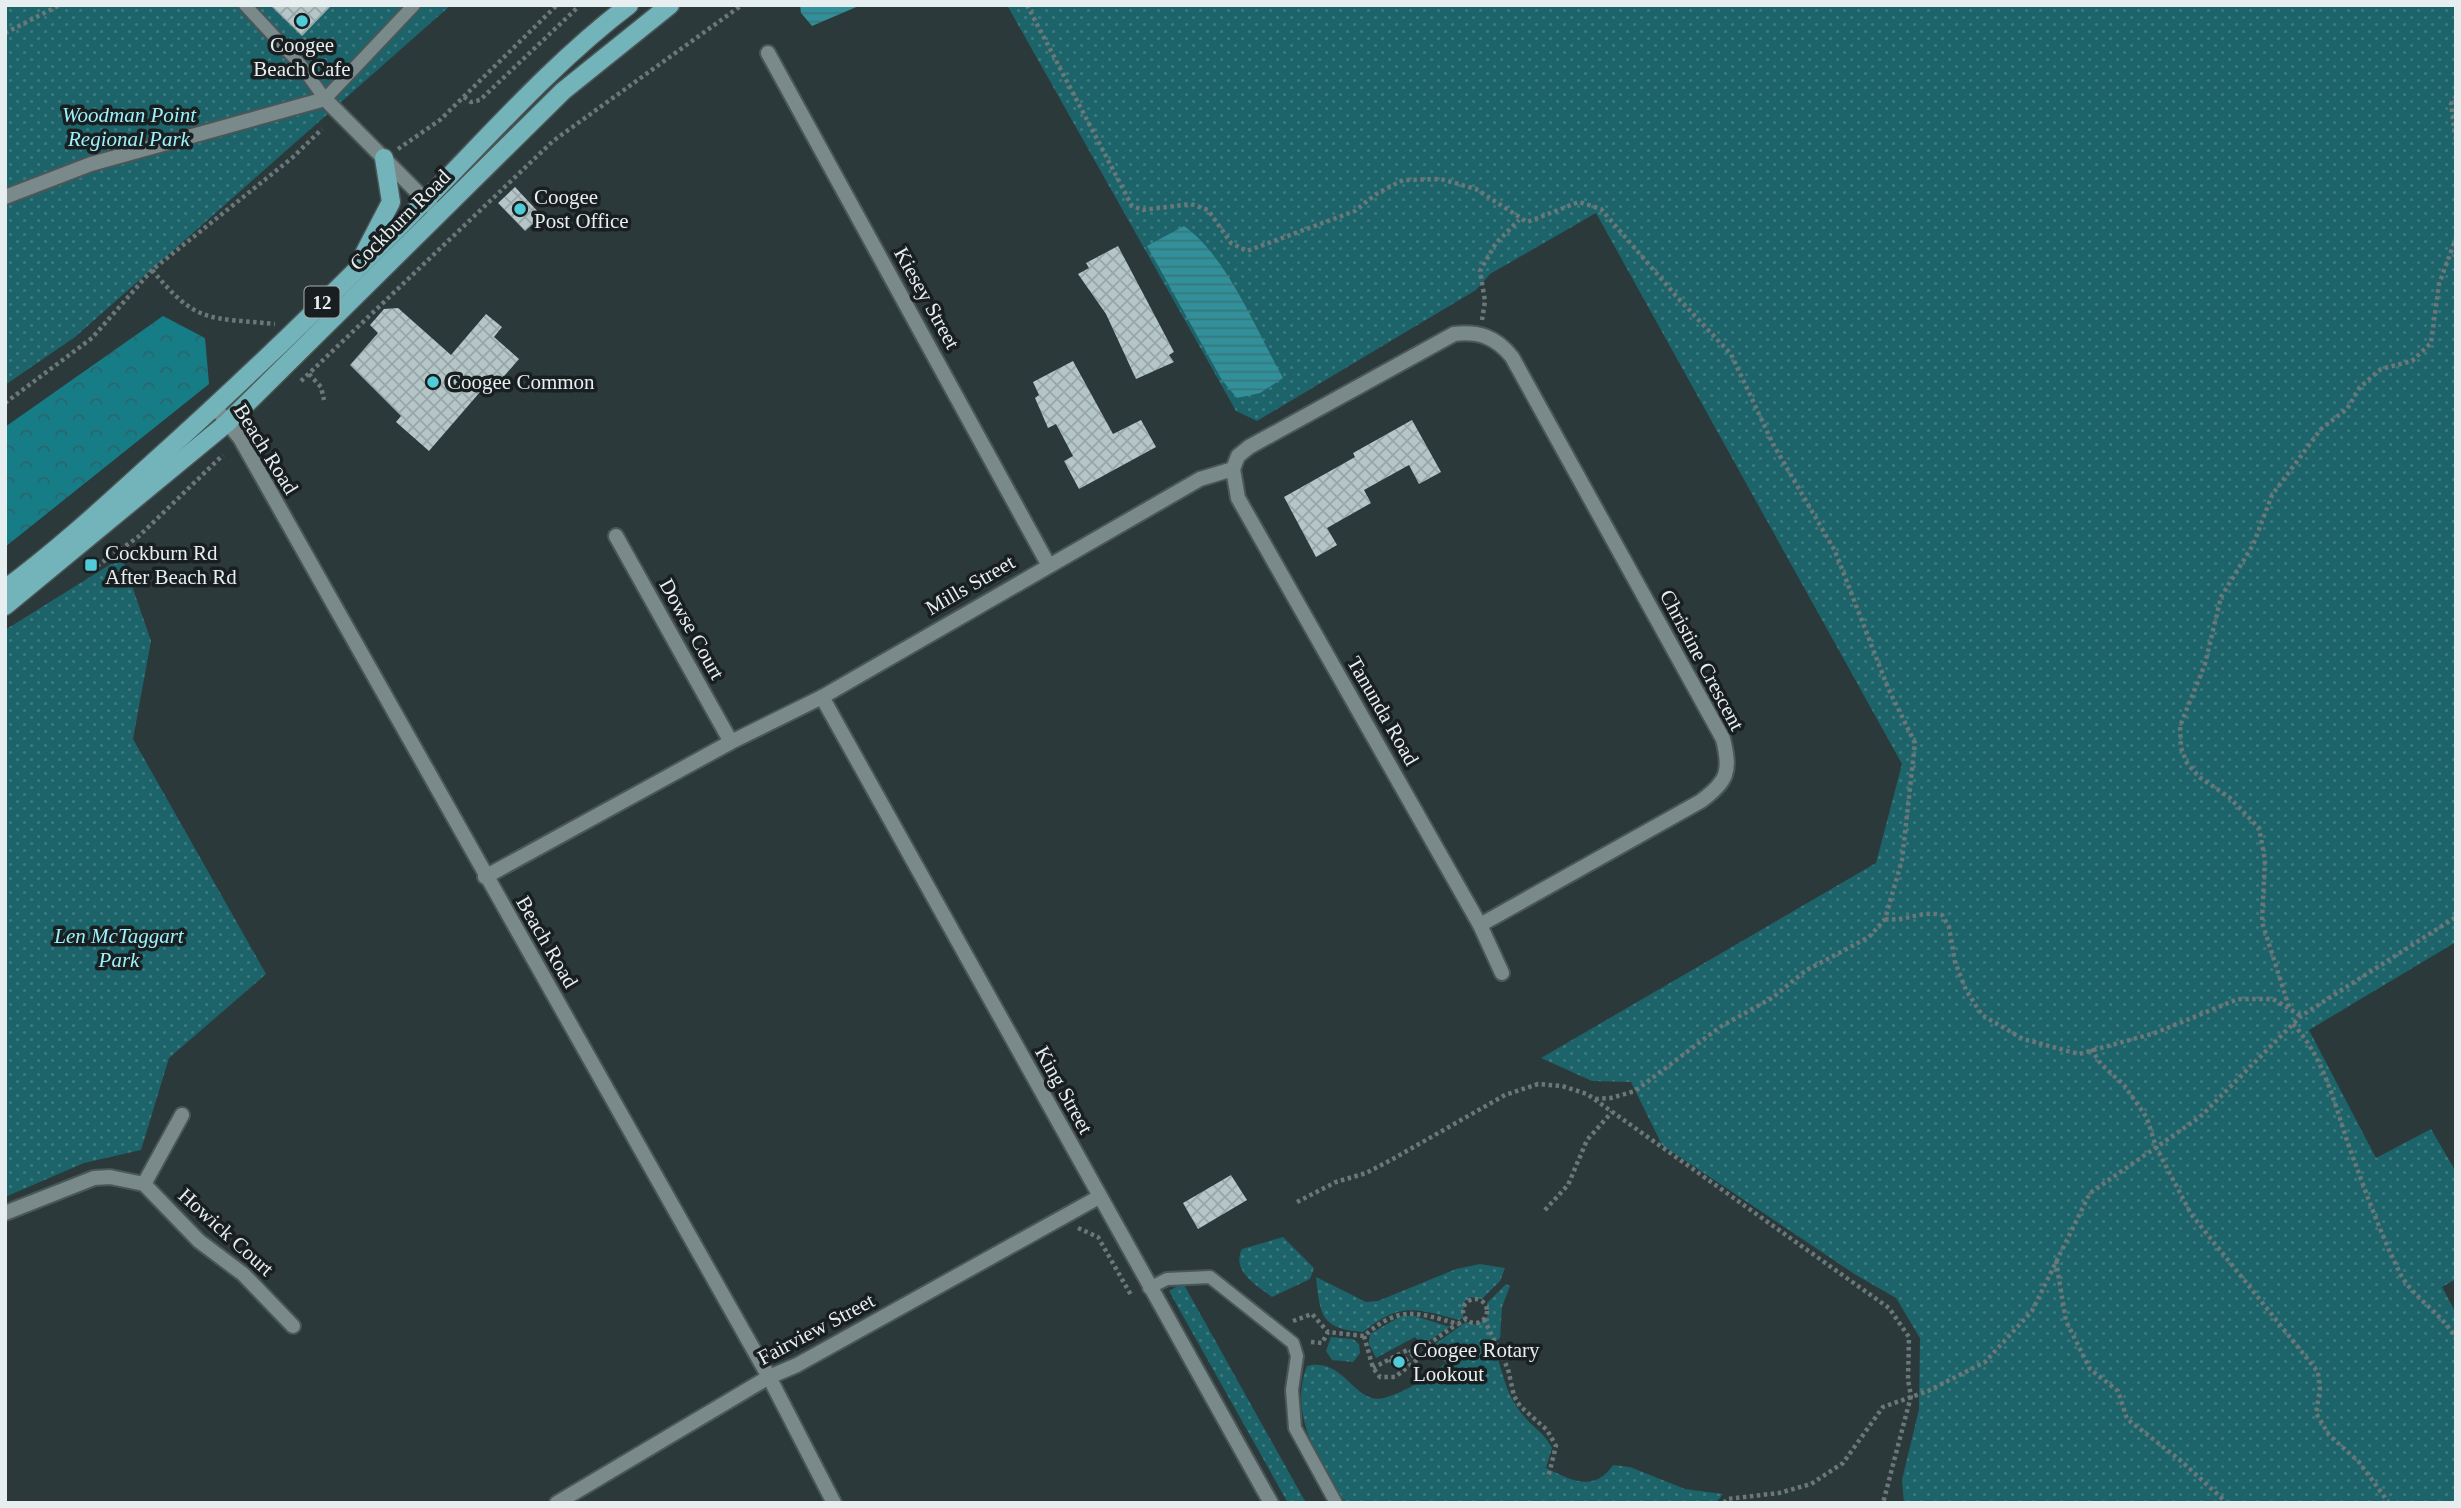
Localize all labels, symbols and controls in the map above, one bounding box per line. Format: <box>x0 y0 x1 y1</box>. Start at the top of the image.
marker: Coogee Beach Cafe <box>294 13 310 29</box>
place label: Coogee Beach Cafe <box>253 33 351 81</box>
park label: Woodman Point Regional Park <box>62 103 197 151</box>
street label: Cockburn Road <box>345 164 456 275</box>
place label: Coogee Post Office <box>534 185 629 233</box>
marker: Coogee Post Office <box>512 201 528 217</box>
street label: Kiesey Street <box>889 243 965 353</box>
road number: 12 <box>304 286 340 318</box>
place label: Coogee Common <box>447 370 595 394</box>
marker: Coogee Common <box>425 374 441 390</box>
street label: Beach Road <box>229 399 303 499</box>
place label: Cockburn Rd After Beach Rd <box>105 541 237 589</box>
street label: Mills Street <box>921 550 1019 620</box>
marker: Cockburn Rd After Beach Rd <box>83 557 99 573</box>
street label: Dowse Court <box>654 574 730 684</box>
street label: Christine Crescent <box>1655 586 1749 735</box>
street label: Tanunda Road <box>1342 652 1424 770</box>
street label: Beach Road <box>511 892 583 993</box>
park label: Len McTaggart Park <box>53 924 185 972</box>
street label: King Street <box>1030 1042 1098 1138</box>
street label: Howick Court <box>174 1183 279 1281</box>
street label: Fairview Street <box>753 1288 879 1370</box>
place label: Coogee Rotary Lookout <box>1413 1338 1540 1386</box>
marker: Coogee Rotary Lookout <box>1391 1354 1407 1370</box>

